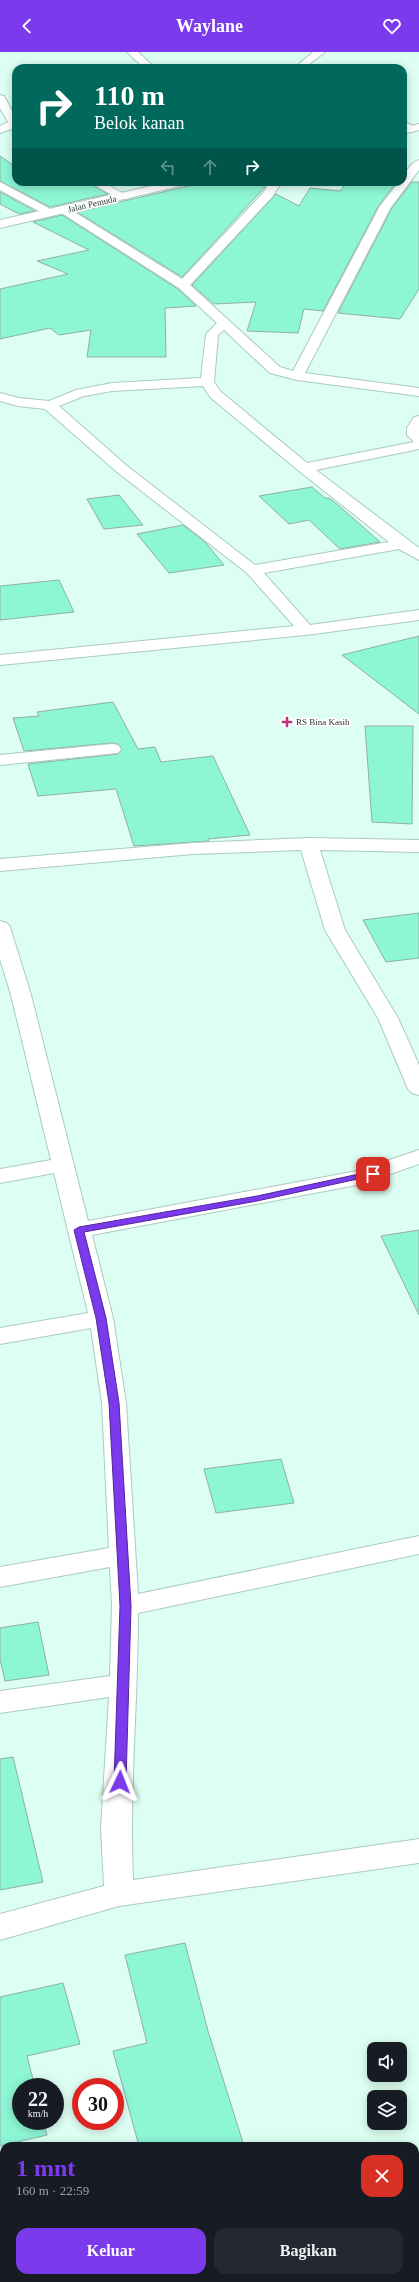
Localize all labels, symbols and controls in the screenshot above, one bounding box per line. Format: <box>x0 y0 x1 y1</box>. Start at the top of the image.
icon: back <box>16 15 38 37</box>
icon: heart <box>381 15 403 37</box>
text: Waylane <box>176 16 243 36</box>
icon: right <box>28 80 80 132</box>
text: 110 m <box>94 80 165 111</box>
text: Belok kanan <box>94 113 184 133</box>
icon: left <box>157 156 179 178</box>
icon: ahead <box>199 156 221 178</box>
icon: right <box>241 156 263 178</box>
street label: Jalan Pemuda <box>67 194 117 214</box>
marker: RS Bina Kasih <box>281 716 293 728</box>
place label: RS Bina Kasih <box>296 717 350 727</box>
pin <box>356 1157 390 1191</box>
icon: arrive <box>362 1163 384 1185</box>
position arrow <box>99 1761 141 1803</box>
map controls <box>367 2042 407 2130</box>
button: sound <box>367 2042 407 2082</box>
speed limit sign: 30 <box>72 2078 124 2130</box>
text: 22 <box>28 2088 48 2110</box>
button: layers <box>367 2090 407 2130</box>
text: km/h <box>28 2108 48 2119</box>
text: 1 mnt <box>16 2155 75 2181</box>
button: close <box>361 2155 403 2197</box>
text: 160 m · 22:59 <box>16 2183 89 2198</box>
button: Keluar <box>16 2228 206 2274</box>
button: Bagikan <box>214 2228 403 2274</box>

